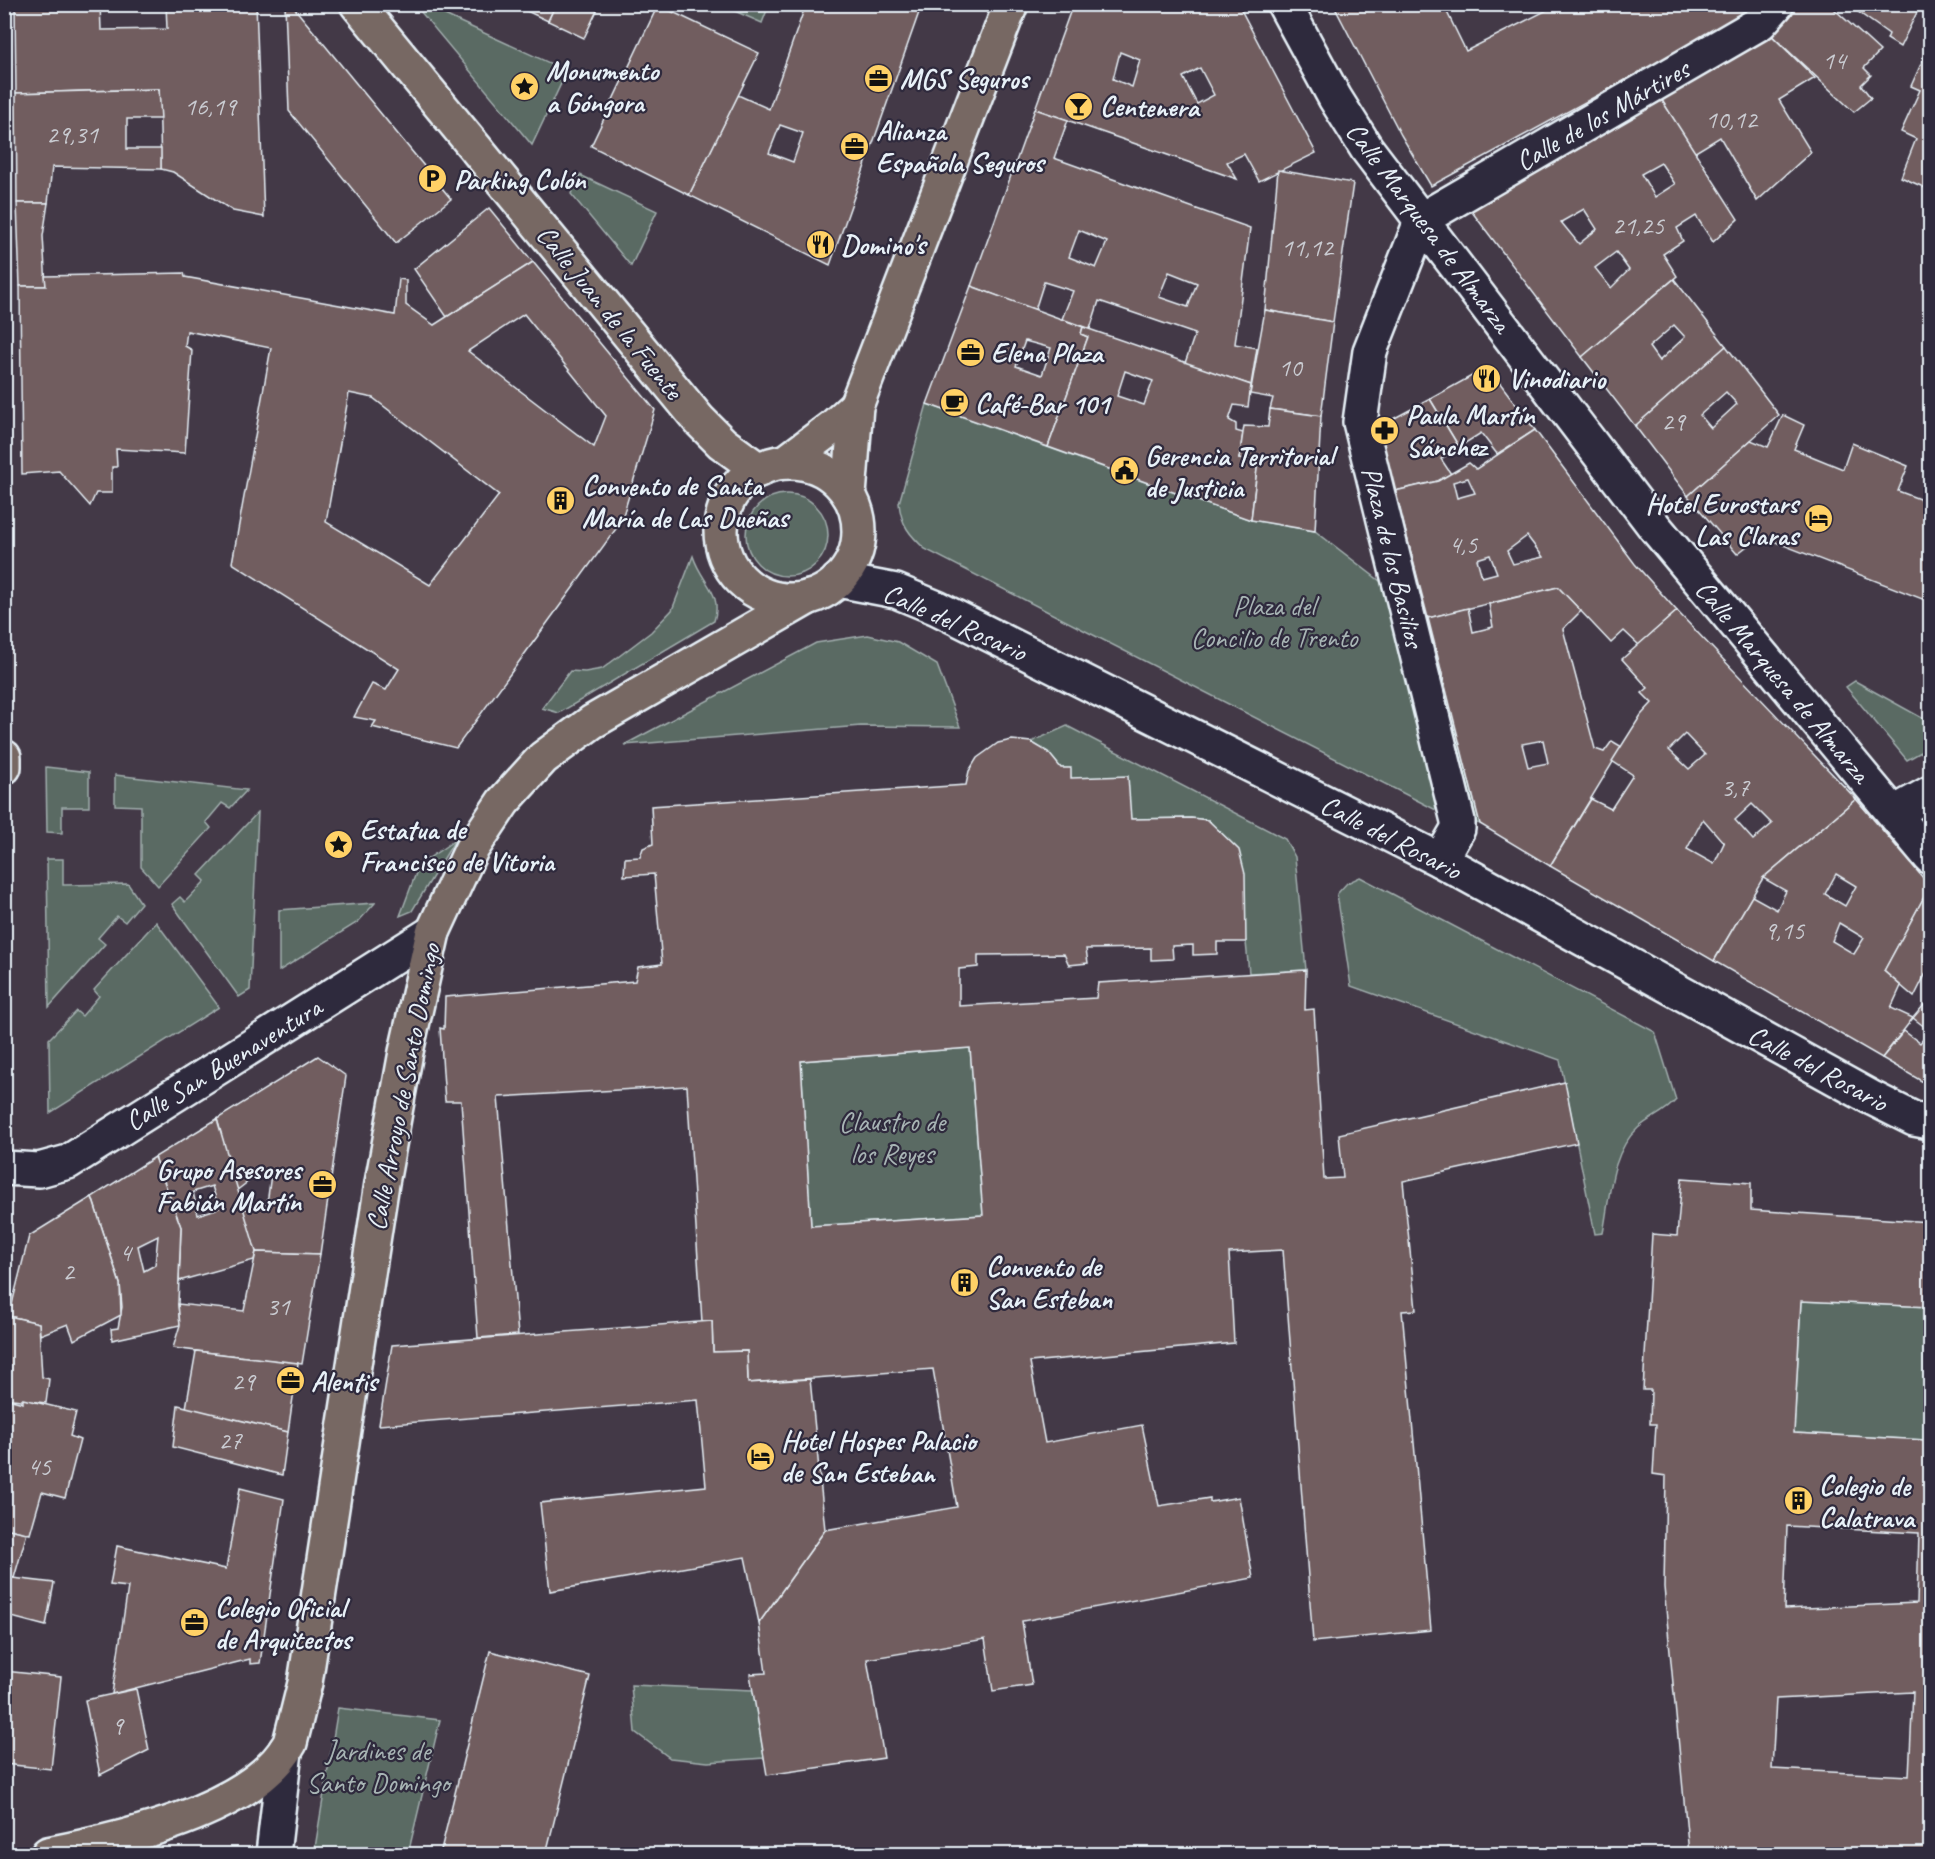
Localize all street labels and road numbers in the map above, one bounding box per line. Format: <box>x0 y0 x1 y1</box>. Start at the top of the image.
street label: Calle de los Mártires <box>1509 50 1697 179</box>
street label: Calle Marquesa de Almarza <box>1338 115 1521 341</box>
street label: Calle Juan de la Fuente <box>529 218 692 408</box>
street label: Plaza de los Basilios <box>1354 463 1433 653</box>
street label: Calle Marquesa de Almarza <box>1688 572 1880 792</box>
street label: Calle del Rosario <box>878 575 1034 670</box>
street label: Calle del Rosario <box>1315 787 1469 888</box>
street label: Calle Arroyo de Santo Domingo <box>358 939 448 1233</box>
street label: Calle San Buenaventura <box>118 988 330 1139</box>
street label: Calle del Rosario <box>1742 1017 1896 1120</box>

